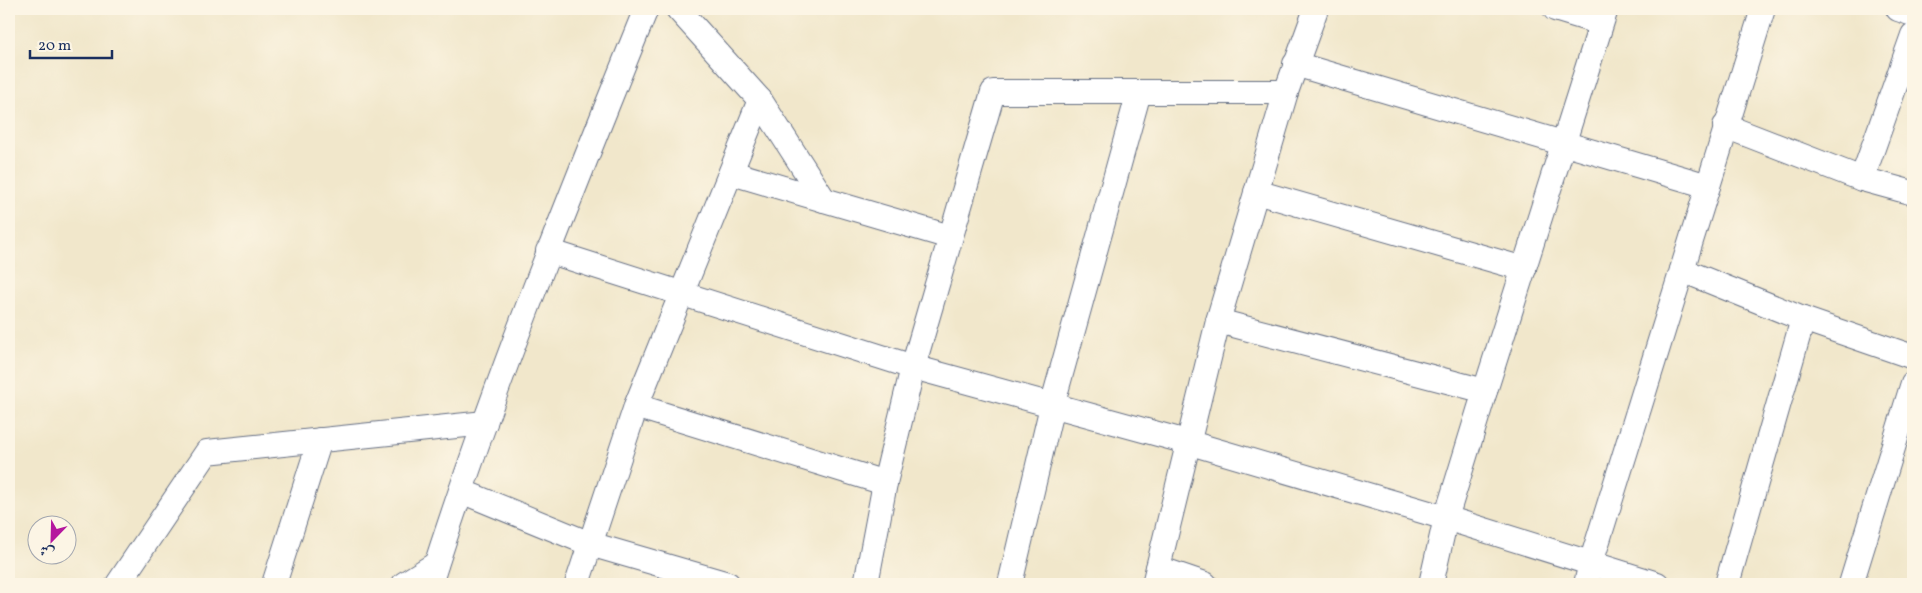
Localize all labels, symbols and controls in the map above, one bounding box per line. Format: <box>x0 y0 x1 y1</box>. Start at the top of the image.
scale bar <box>30 28 112 60</box>
text: 20 m <box>38 36 71 57</box>
north arrow <box>28 516 78 566</box>
text: ش <box>37 539 58 562</box>

